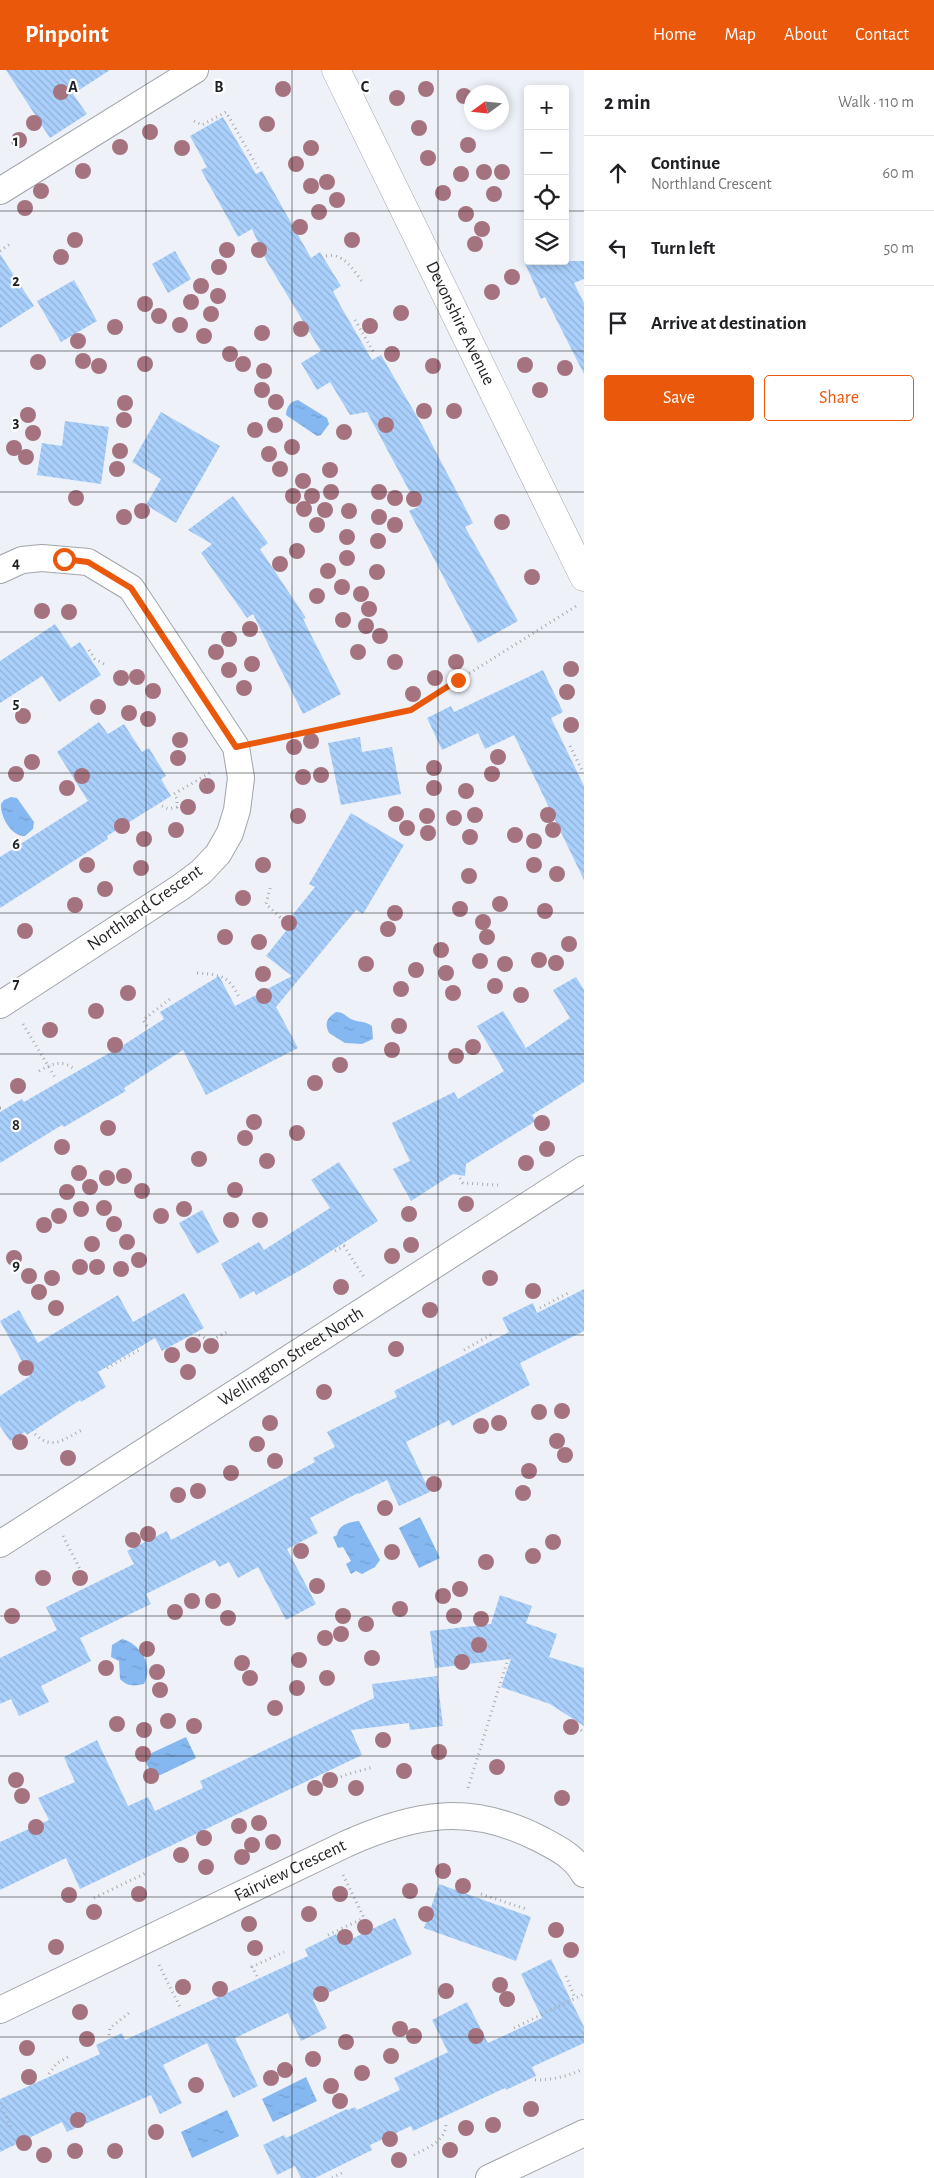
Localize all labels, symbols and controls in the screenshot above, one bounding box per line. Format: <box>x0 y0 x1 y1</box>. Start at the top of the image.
text: Pinpoint <box>25 23 109 47</box>
text: Home <box>653 26 696 44</box>
text: Map <box>724 26 756 44</box>
text: About <box>784 26 827 44</box>
text: Contact <box>855 26 909 44</box>
text: A <box>68 79 78 95</box>
text: B <box>214 79 224 95</box>
text: C <box>361 79 370 95</box>
north arrow <box>464 85 509 130</box>
map controls <box>524 85 569 265</box>
button: + <box>524 85 569 130</box>
text: 2 min <box>604 92 651 113</box>
text: Walk · 110 m <box>838 94 914 110</box>
button: − <box>524 130 569 175</box>
text: 1 <box>13 133 19 149</box>
text: Continue <box>651 154 720 173</box>
icon: ahead <box>604 159 632 187</box>
text: 60 m <box>883 165 914 181</box>
button: locate <box>524 175 569 220</box>
text: Northland Crescent <box>651 176 772 192</box>
button: layers <box>524 220 569 265</box>
icon: left <box>604 234 632 262</box>
text: Turn left <box>651 239 715 258</box>
text: 50 m <box>883 240 914 256</box>
street label: Devonshire Avenue <box>422 259 498 388</box>
text: 2 <box>12 273 20 289</box>
icon: arrive <box>604 309 632 337</box>
text: Arrive at destination <box>651 314 807 333</box>
button: Save <box>604 375 754 421</box>
button: Share <box>764 375 914 421</box>
text: 3 <box>13 414 20 430</box>
route start <box>53 548 76 571</box>
text: 4 <box>12 555 20 571</box>
route end <box>447 669 470 692</box>
text: 5 <box>13 695 20 711</box>
text: 6 <box>12 836 20 852</box>
street label: Northland Crescent <box>84 862 206 954</box>
text: 7 <box>13 976 20 992</box>
text: 8 <box>12 1117 20 1133</box>
text: 9 <box>12 1257 20 1273</box>
street label: Wellington Street North <box>215 1304 367 1410</box>
street label: Fairview Crescent <box>232 1836 349 1905</box>

